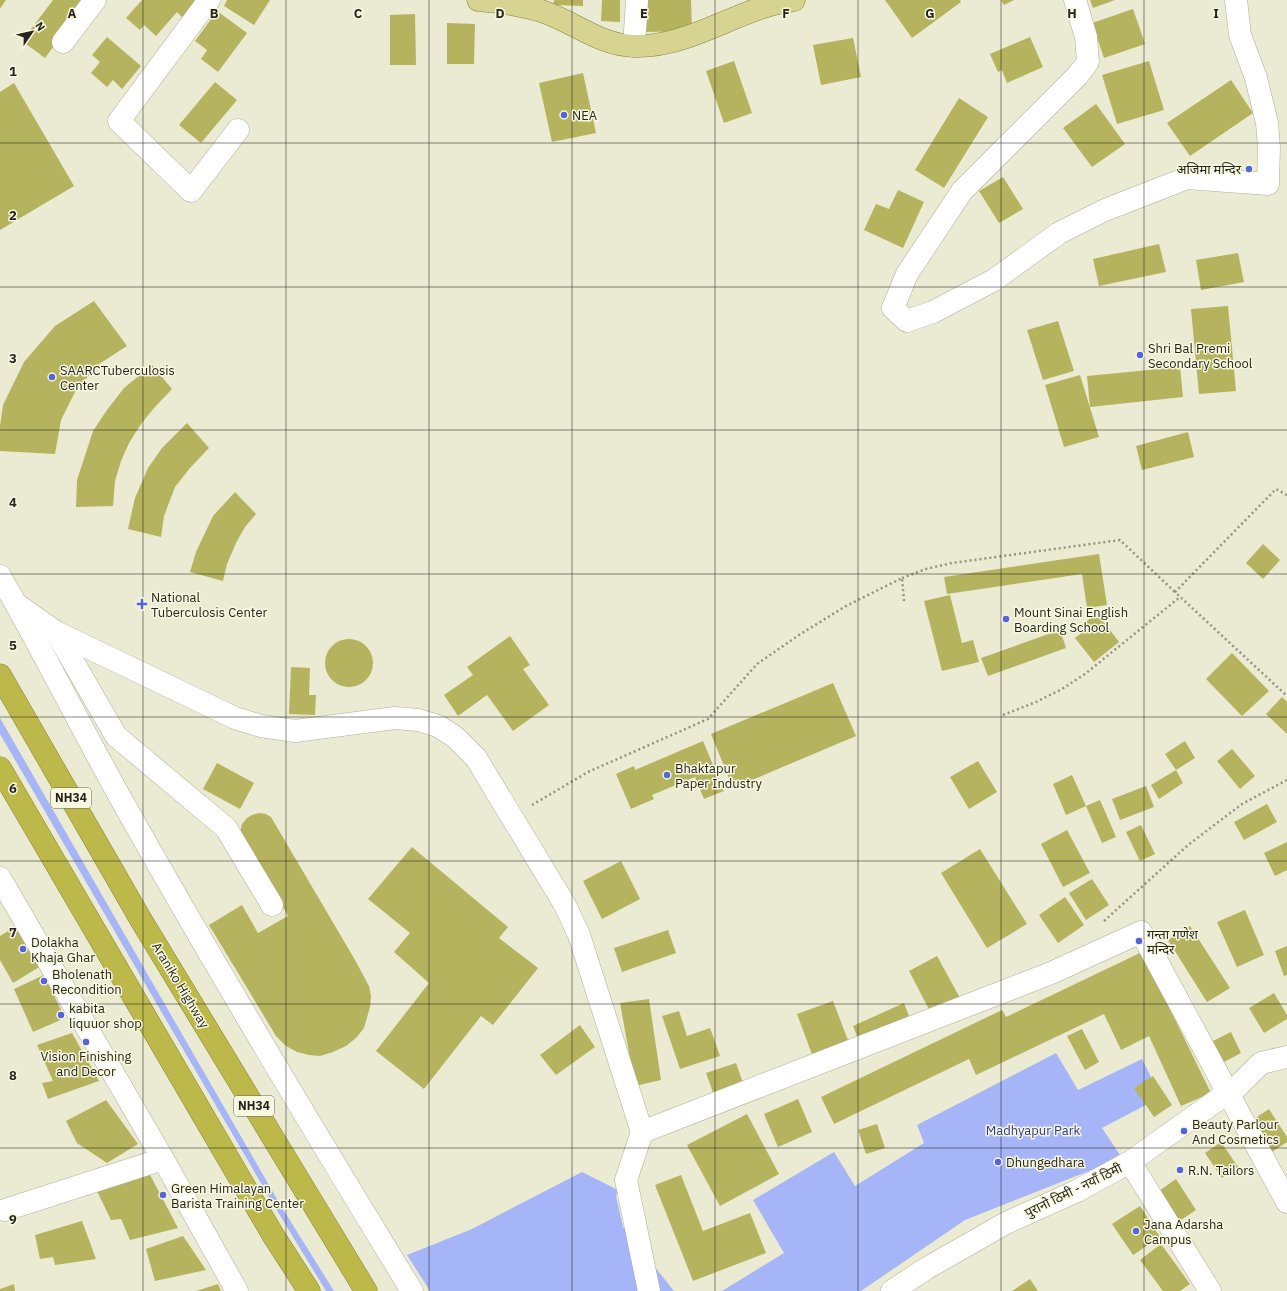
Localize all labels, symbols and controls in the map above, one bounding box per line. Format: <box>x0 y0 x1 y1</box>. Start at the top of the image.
text: A <box>68 5 77 22</box>
text: B <box>210 5 219 22</box>
text: C <box>354 5 363 22</box>
text: D <box>495 5 505 22</box>
text: E <box>640 5 648 22</box>
text: F <box>782 5 790 22</box>
text: G <box>925 5 935 22</box>
text: H <box>1067 5 1077 22</box>
text: I <box>1213 5 1219 22</box>
north arrow <box>12 12 52 52</box>
text: N <box>32 19 48 34</box>
text: 1 <box>9 63 17 80</box>
place label: NEA <box>572 107 598 124</box>
marker: NEA <box>559 110 569 120</box>
place label: अजिमा मन्दिर <box>1176 161 1242 178</box>
marker: अजिमा मन्दिर <box>1244 164 1254 174</box>
text: 2 <box>9 207 17 224</box>
place label: Shri Bal Premi Secondary School <box>1148 340 1253 372</box>
text: 3 <box>9 350 17 367</box>
marker: Shri Bal Premi Secondary School <box>1135 350 1145 360</box>
place label: SAARCTuberculosis Center <box>60 362 175 394</box>
marker: SAARCTuberculosis Center <box>47 372 57 382</box>
text: 4 <box>9 494 17 511</box>
place label: National Tuberculosis Center <box>151 589 268 621</box>
marker: National Tuberculosis Center <box>136 598 148 610</box>
place label: Mount Sinai English Boarding School <box>1014 604 1128 636</box>
marker: Mount Sinai English Boarding School <box>1001 614 1011 624</box>
text: 5 <box>9 637 17 654</box>
place label: Bhaktapur Paper Industry <box>675 760 762 792</box>
marker: Bhaktapur Paper Industry <box>662 770 672 780</box>
text: 6 <box>9 780 17 797</box>
road number: NH34 <box>51 788 91 808</box>
text: 7 <box>9 924 17 941</box>
place label: गन्ता गणेश मन्दिर <box>1147 926 1199 958</box>
place label: Dolakha Khaja Ghar <box>31 934 95 966</box>
marker: गन्ता गणेश मन्दिर <box>1134 936 1144 946</box>
street label: Araniko Highway <box>148 939 213 1032</box>
marker: Dolakha Khaja Ghar <box>18 944 28 954</box>
place label: Bholenath Recondition <box>52 966 122 998</box>
marker: Bholenath Recondition <box>39 976 49 986</box>
place label: kabita liquuor shop <box>69 1000 142 1032</box>
marker: kabita liquuor shop <box>56 1010 66 1020</box>
marker: Vision Finishing and Decor <box>81 1037 91 1047</box>
place label: Vision Finishing and Decor <box>41 1048 132 1080</box>
text: 8 <box>9 1067 17 1084</box>
road number: NH34 <box>234 1096 274 1116</box>
place label: Beauty Parlour And Cosmetics <box>1192 1116 1279 1148</box>
park label: Madhyapur Park <box>986 1122 1080 1139</box>
marker: Beauty Parlour And Cosmetics <box>1179 1126 1189 1136</box>
place label: Dhungedhara <box>1006 1154 1084 1171</box>
marker: Dhungedhara <box>993 1157 1003 1167</box>
street label: पुरानो ठिमी - नयाँ ठिमी <box>1022 1159 1125 1221</box>
place label: R.N. Tailors <box>1188 1162 1254 1179</box>
marker: R.N. Tailors <box>1175 1165 1185 1175</box>
place label: Green Himalayan Barista Training Center <box>171 1180 304 1212</box>
marker: Green Himalayan Barista Training Center <box>158 1190 168 1200</box>
text: 9 <box>9 1211 17 1228</box>
place label: Jana Adarsha Campus <box>1144 1216 1223 1248</box>
marker: Jana Adarsha Campus <box>1131 1226 1141 1236</box>

